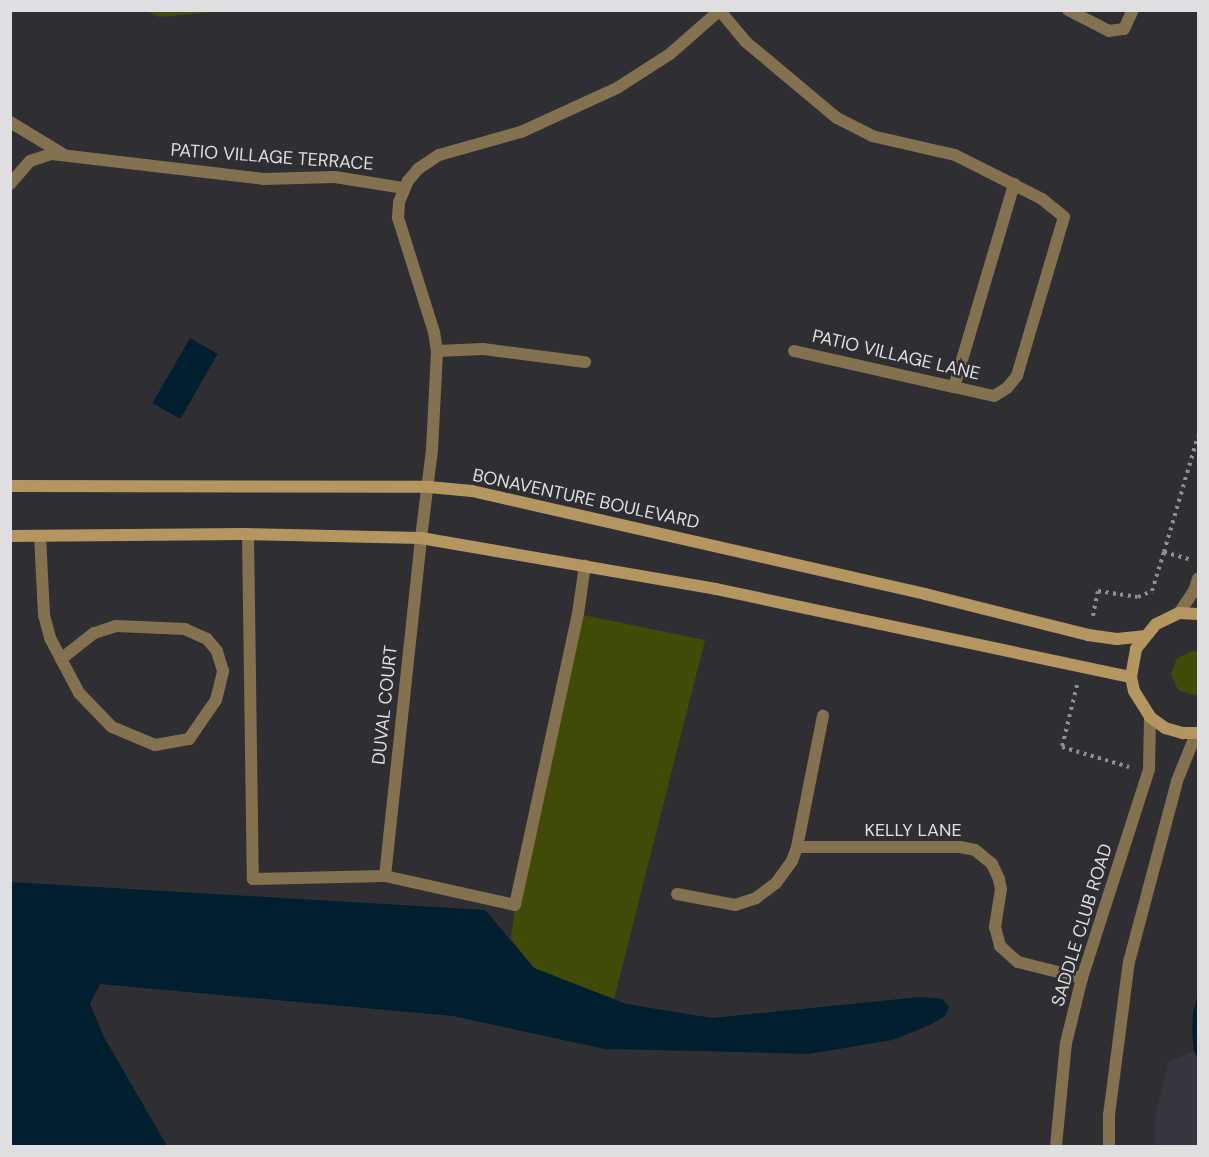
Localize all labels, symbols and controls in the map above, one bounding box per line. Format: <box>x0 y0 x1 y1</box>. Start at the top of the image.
street label: PATIO VILLAGE TERRACE <box>170 139 374 175</box>
street label: PATIO VILLAGE LANE <box>810 325 982 385</box>
street label: BONAVENTURE BOULEVARD <box>471 464 701 534</box>
street label: DUVAL COURT <box>368 644 402 766</box>
street label: KELLY LANE <box>864 819 962 841</box>
street label: SADDLE CLUB ROAD <box>1047 841 1117 1009</box>

